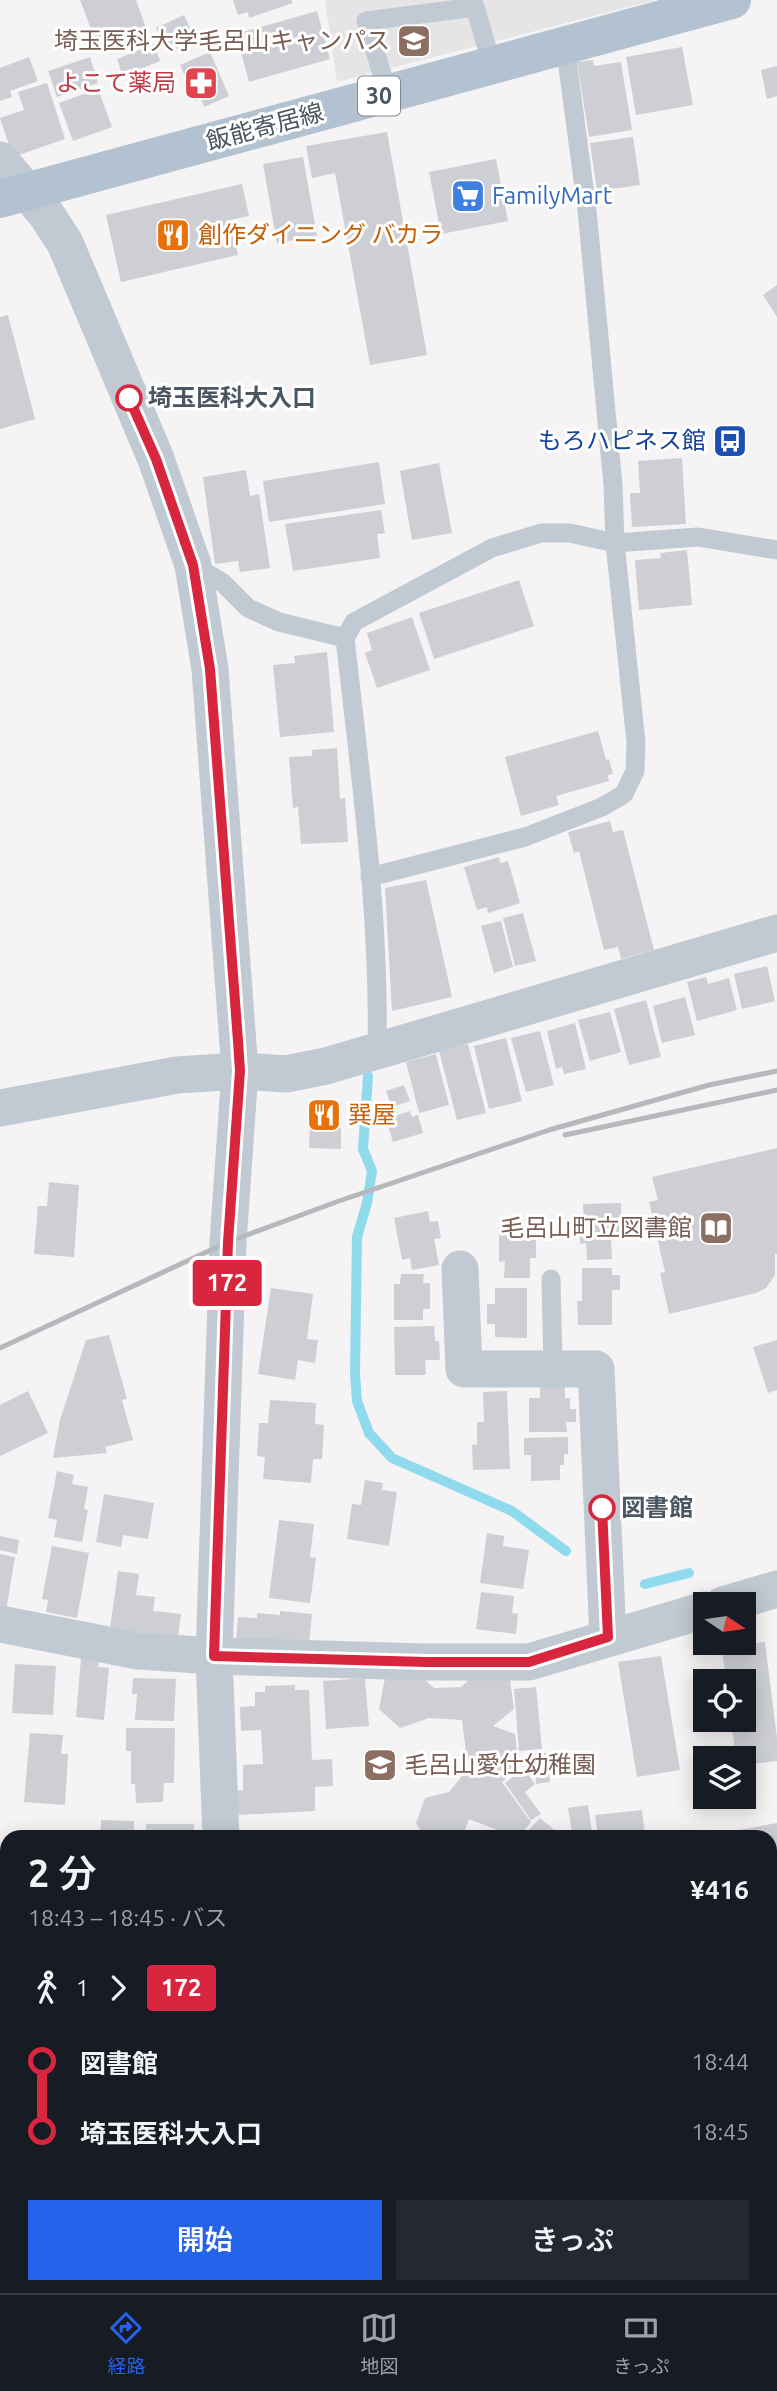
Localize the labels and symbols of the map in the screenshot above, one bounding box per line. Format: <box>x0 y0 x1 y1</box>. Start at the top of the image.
school or university icon: 埼玉医科大学毛呂山キャンパス <box>395 22 433 60</box>
place label: 埼玉医科大学毛呂山キャンパス <box>54 27 390 54</box>
pharmacy icon: よこて薬局 <box>182 64 220 102</box>
place label: よこて薬局 <box>56 69 176 96</box>
road number: 30 <box>358 76 400 116</box>
street label: 飯能寄居線 <box>203 98 326 155</box>
supermarket icon: FamilyMart <box>449 177 487 215</box>
place label: FamilyMart <box>492 182 613 209</box>
restaurant icon: 創作ダイニング バカラ <box>154 216 192 254</box>
place label: 創作ダイニング バカラ <box>198 221 444 248</box>
place label: 埼玉医科大入口 <box>148 384 316 411</box>
marker: 埼玉医科大入口 <box>116 385 142 411</box>
bus stop icon: もろハピネス館 <box>711 422 749 460</box>
place label: もろハピネス館 <box>538 427 706 454</box>
restaurant icon: 巽屋 <box>305 1096 343 1134</box>
place label: 巽屋 <box>348 1101 396 1128</box>
library icon: 毛呂山町立図書館 <box>697 1209 735 1247</box>
place label: 毛呂山町立図書館 <box>500 1214 692 1241</box>
line badge: 172 <box>187 1260 267 1306</box>
place label: 図書館 <box>621 1494 693 1521</box>
marker: 図書館 <box>589 1495 615 1521</box>
north arrow <box>693 1592 756 1656</box>
school or university icon: 毛呂山愛仕幼稚園 <box>361 1746 399 1784</box>
place label: 毛呂山愛仕幼稚園 <box>404 1751 596 1778</box>

